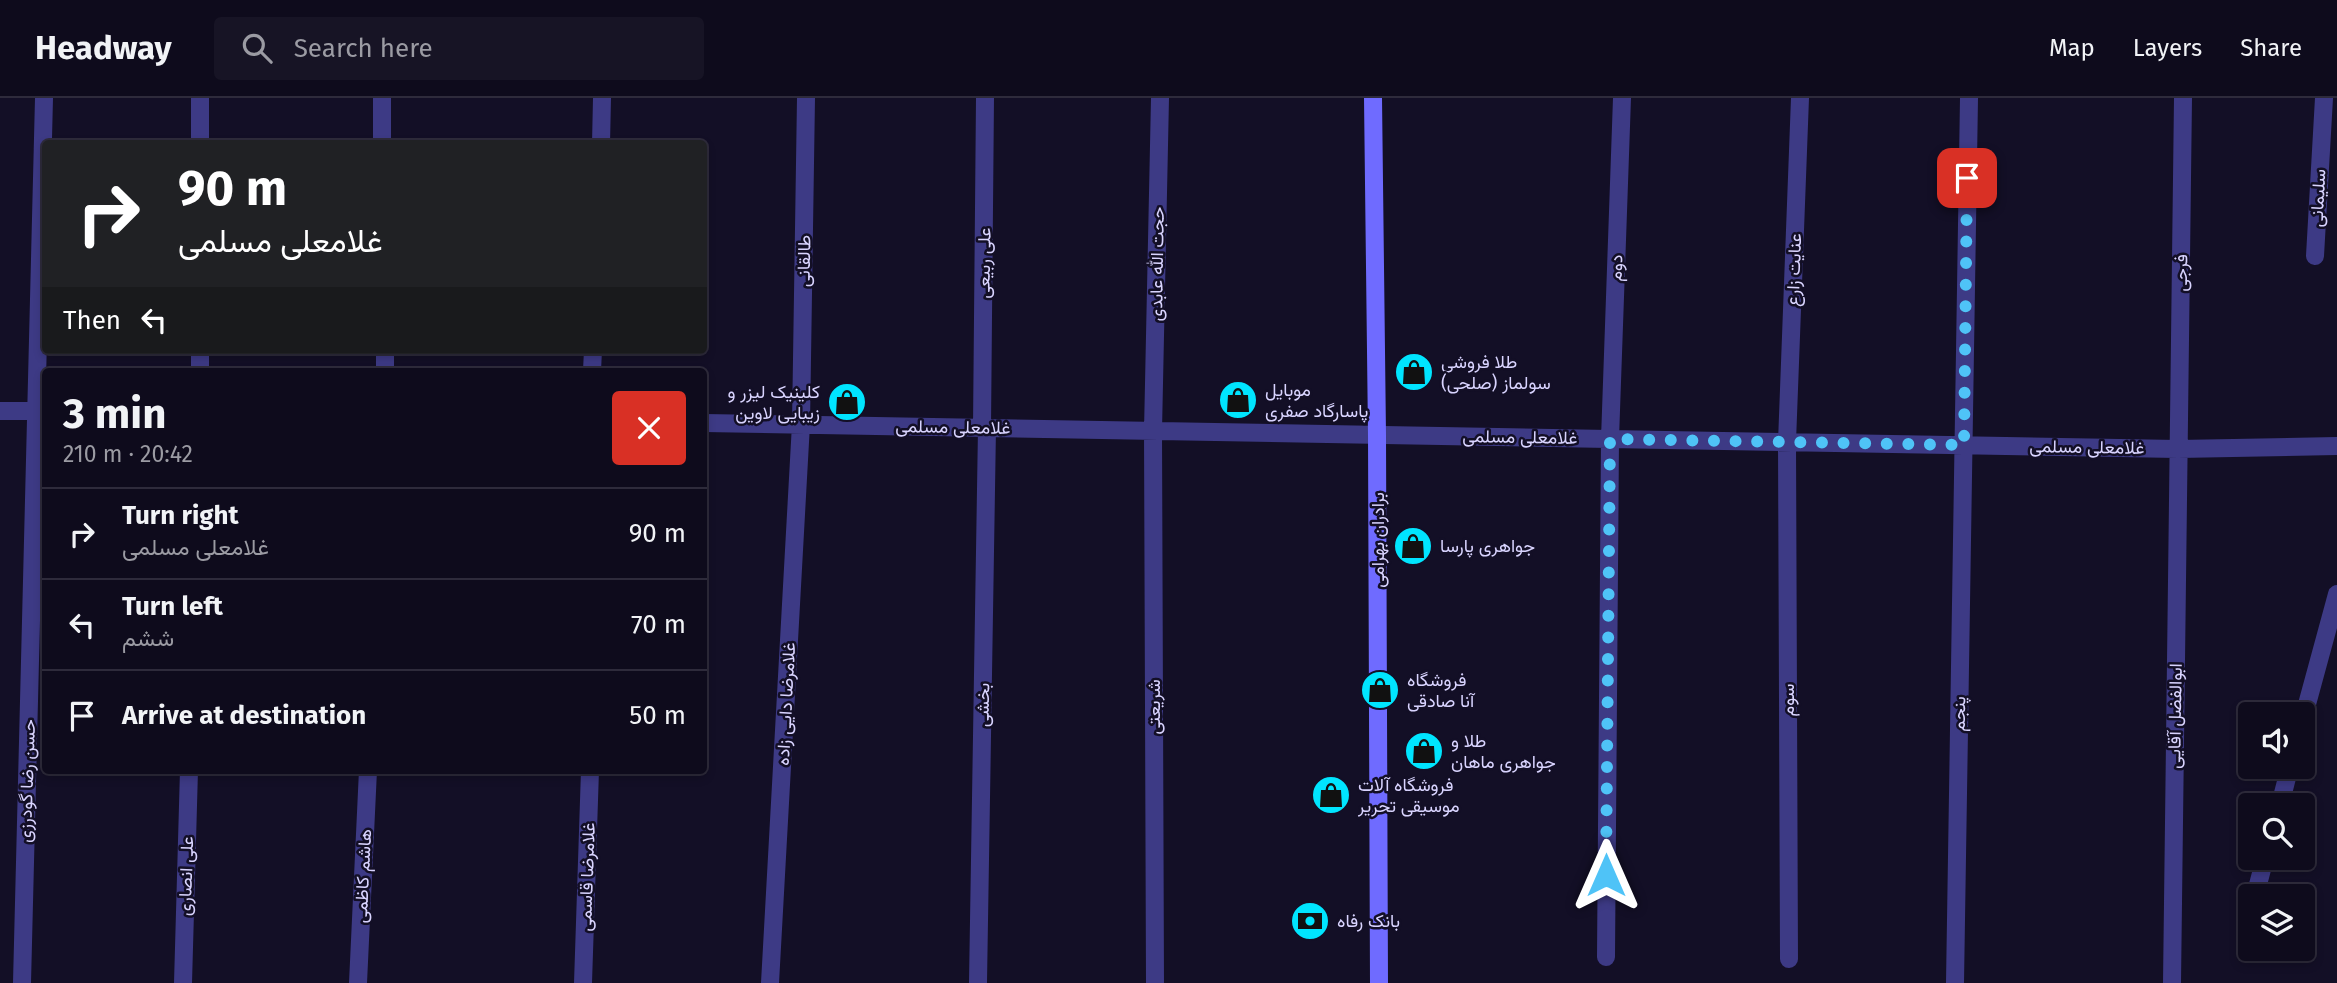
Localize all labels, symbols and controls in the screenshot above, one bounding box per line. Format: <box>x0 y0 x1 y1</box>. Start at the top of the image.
search box <box>214 17 704 80</box>
text: Headway <box>35 28 172 68</box>
icon: search <box>238 29 276 67</box>
text: Search here <box>294 33 433 64</box>
text: Map <box>2049 34 2095 62</box>
text: Layers <box>2133 34 2202 62</box>
text: Share <box>2240 34 2302 62</box>
pin <box>1937 148 1997 208</box>
text: 90 m <box>178 159 287 218</box>
icon: arrive <box>1948 159 1986 197</box>
icon: right <box>63 168 154 259</box>
street label: سلیمانی <box>2305 168 2331 228</box>
street label: حجت الله عابدی <box>1145 206 1169 322</box>
text: غلامعلی مسلمی <box>178 222 383 260</box>
street label: علی ربیعی <box>972 227 996 299</box>
street label: عنایت زارع <box>1782 233 1807 307</box>
street label: طالقانی <box>793 235 815 287</box>
street label: دوم <box>1605 254 1628 282</box>
street label: فرجی <box>2170 254 2192 292</box>
icon: left <box>135 301 173 339</box>
text: Then <box>63 305 121 336</box>
shop icon: طلا فروشی سولماز (صلحی) <box>1393 351 1435 393</box>
place label: طلا فروشی سولماز (صلحی) <box>1441 351 1551 394</box>
shop icon: موبایل پاسارگاد صفری <box>1217 379 1259 421</box>
place label: موبایل پاسارگاد صفری <box>1265 379 1368 423</box>
place label: کلینیک لیزر و زیبایی لاوین <box>728 381 820 424</box>
shop icon: کلینیک لیزر و زیبایی لاوین <box>826 381 868 423</box>
text: 3 min <box>63 389 166 439</box>
button: close <box>612 391 686 465</box>
street label: غلامعلی مسلمی <box>895 415 1011 439</box>
street label: غلامعلی مسلمی <box>1462 425 1578 449</box>
street label: غلامعلی مسلمی <box>2029 435 2145 459</box>
text: 210 m · 20:42 <box>63 440 193 468</box>
street label: برادران بهرامی <box>1367 492 1389 588</box>
text: Turn right <box>122 500 239 531</box>
icon: right <box>63 515 101 553</box>
text: 90 m <box>629 518 686 549</box>
shop icon: جواهری پارسا <box>1392 525 1434 567</box>
text: غلامعلی مسلمی <box>122 533 269 561</box>
place label: جواهری پارسا <box>1440 535 1535 558</box>
text: Turn left <box>122 591 223 622</box>
icon: left <box>63 606 101 644</box>
text: 70 m <box>631 609 686 640</box>
text: ششم <box>122 624 174 652</box>
street label: غلامرضا دایی زاده <box>772 642 800 766</box>
street label: ابوالفضل آقایی <box>2163 663 2187 769</box>
shop icon: فروشگاه آنا صادقی <box>1359 669 1401 711</box>
place label: فروشگاه آنا صادقی <box>1407 669 1476 712</box>
street label: شریعتی <box>1143 679 1165 735</box>
street label: بخشی <box>972 683 994 727</box>
street label: سوم <box>1777 684 1800 716</box>
street label: پنجم <box>1948 696 1971 732</box>
icon: arrive <box>63 697 101 735</box>
text: Arrive at destination <box>122 700 366 731</box>
text: 50 m <box>629 700 686 731</box>
map controls <box>2238 702 2315 961</box>
button: sound <box>2238 702 2315 779</box>
street label: حسن رضا گودرزی <box>14 719 40 843</box>
shop icon: طلا و جواهری ماهان <box>1403 730 1445 772</box>
place label: طلا و جواهری ماهان <box>1451 730 1556 773</box>
shop icon: فروشگاه آلات موسیقی تحریر <box>1310 774 1352 816</box>
place label: فروشگاه آلات موسیقی تحریر <box>1357 774 1460 817</box>
button: search <box>2238 793 2315 870</box>
street label: غلامرضا قاسمی <box>574 822 600 932</box>
street label: هاشم کاظمی <box>350 828 377 924</box>
street label: علی انصاری <box>174 836 198 916</box>
position arrow <box>1569 838 1643 912</box>
button: layers <box>2238 884 2315 961</box>
bank icon: بانک رفاه <box>1289 900 1331 942</box>
place label: بانک رفاه <box>1337 910 1400 932</box>

